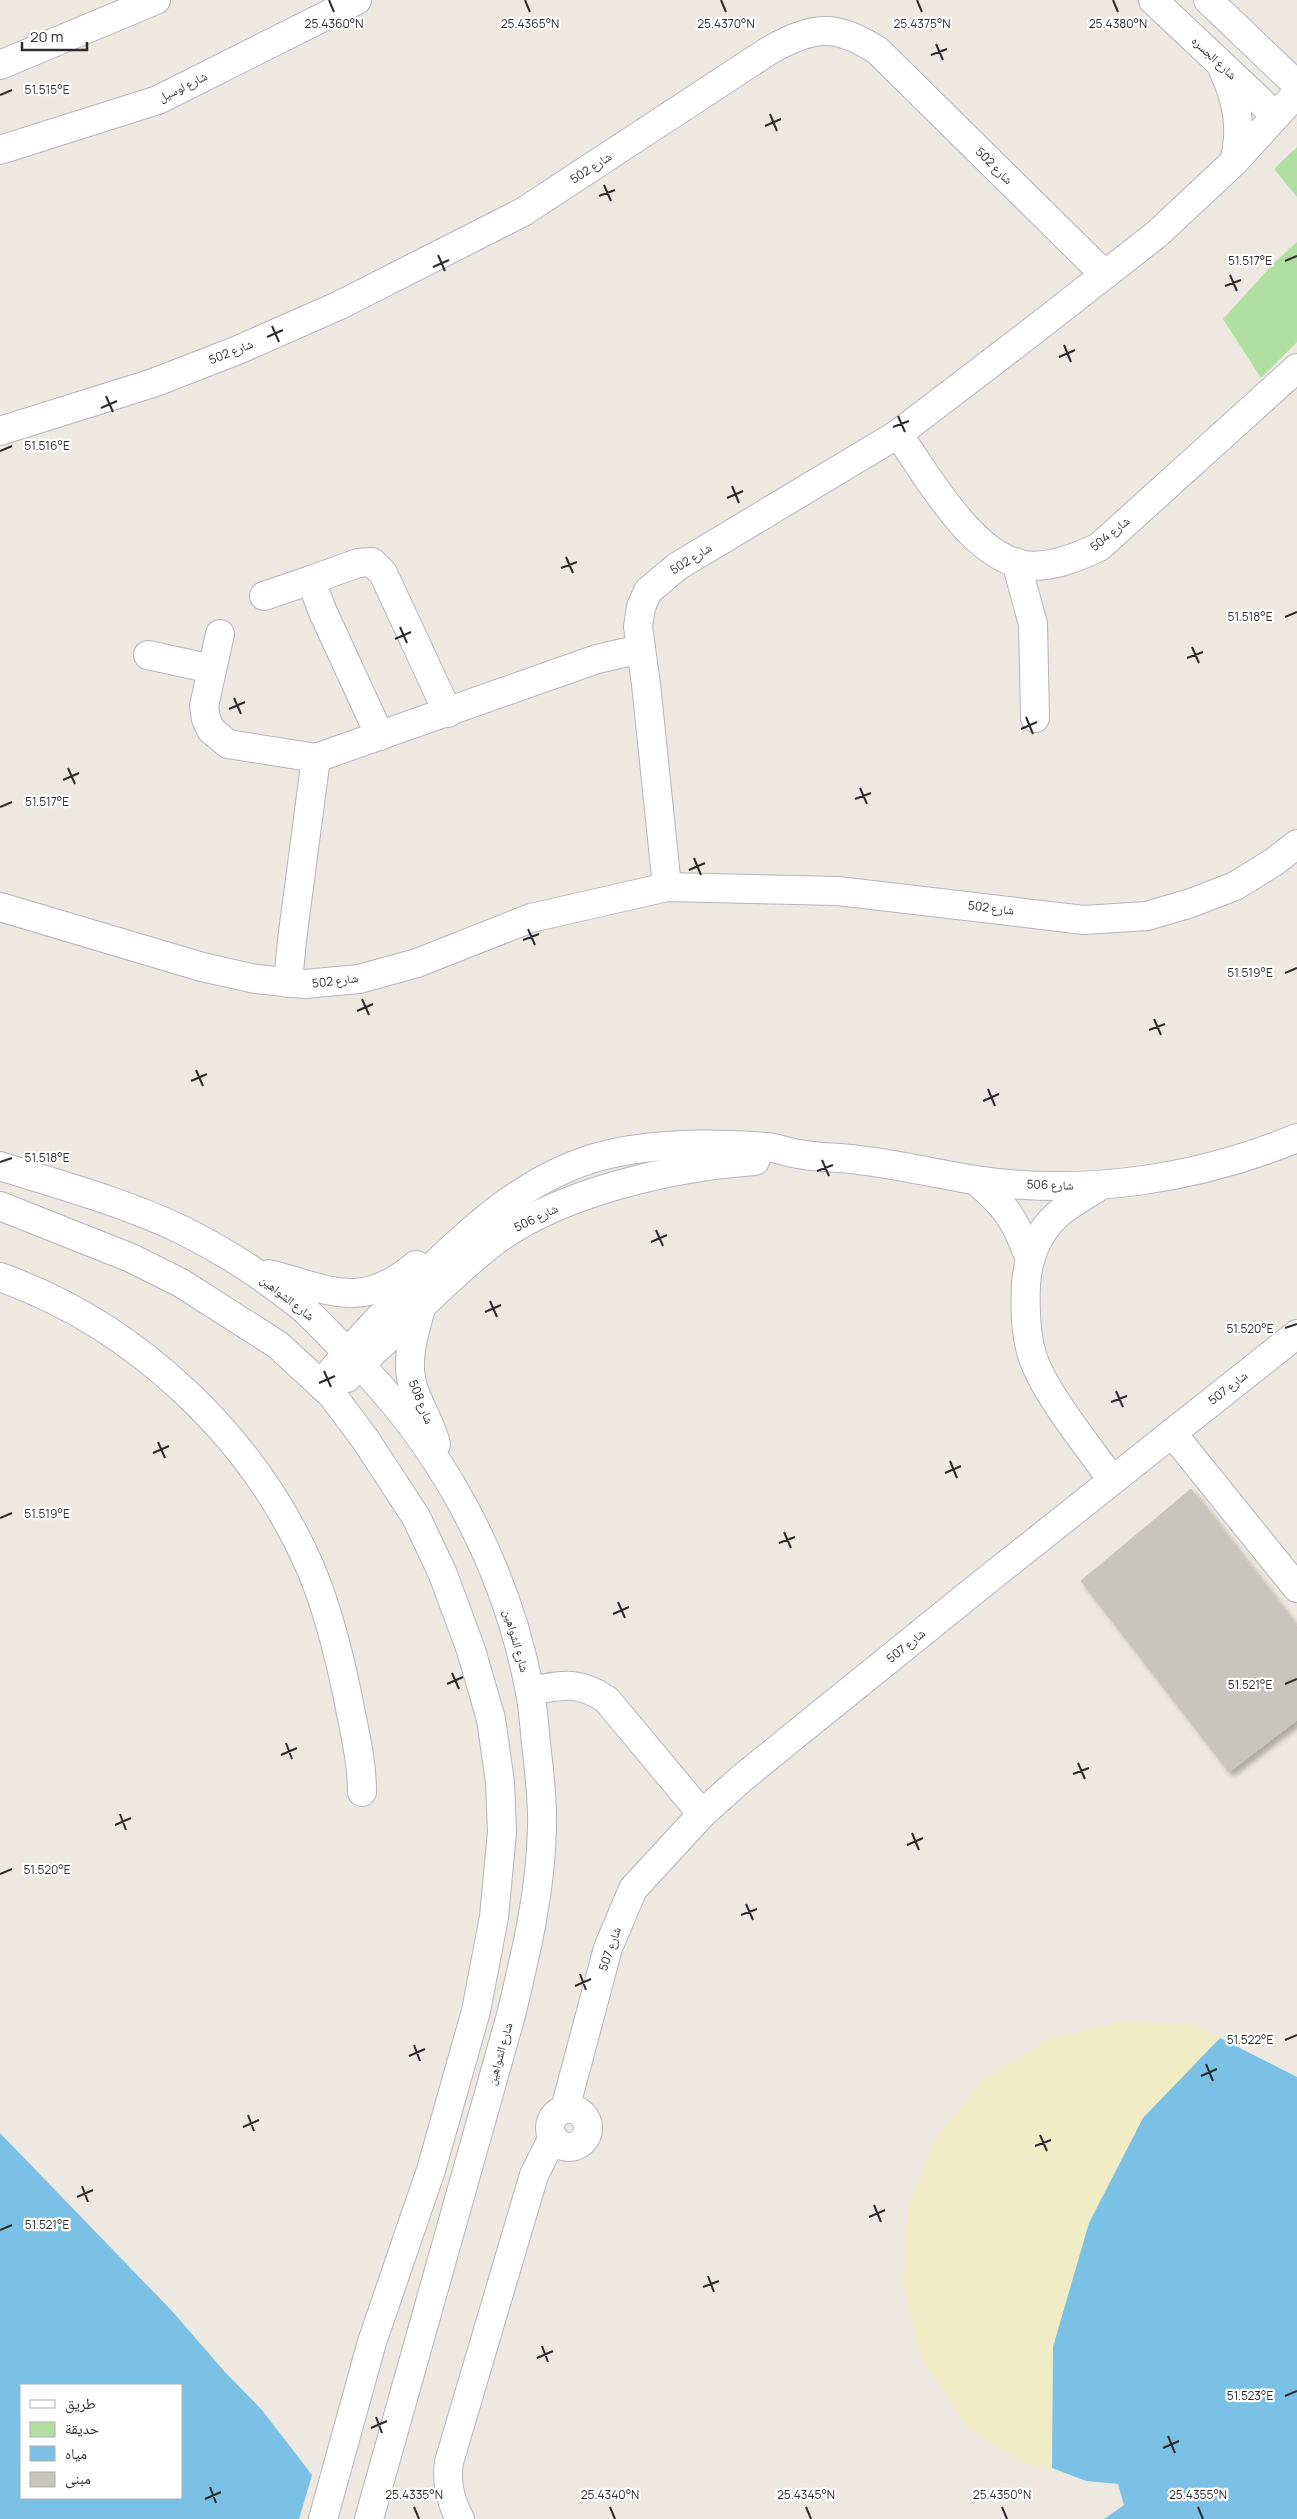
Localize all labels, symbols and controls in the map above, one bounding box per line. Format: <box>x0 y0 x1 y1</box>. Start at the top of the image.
text: 25.4360°N <box>305 15 363 32</box>
text: 25.4365°N <box>501 15 559 32</box>
text: 25.4370°N <box>697 15 755 32</box>
text: 25.4375°N <box>893 15 951 32</box>
text: 25.4380°N <box>1089 15 1147 32</box>
scale bar <box>22 20 88 52</box>
text: 20 m <box>30 26 63 47</box>
street label: شارع الجسره <box>1188 32 1241 83</box>
street label: شارع لوسيل <box>155 67 210 106</box>
text: 51.515°E <box>25 81 70 98</box>
street label: شارع 502 <box>972 143 1017 188</box>
street label: شارع 502 <box>567 148 615 187</box>
text: 51.517°E <box>1228 252 1272 269</box>
street label: شارع 502 <box>206 335 256 368</box>
text: 51.516°E <box>24 437 70 454</box>
street label: شارع 504 <box>1086 512 1133 555</box>
street label: شارع 502 <box>667 539 715 578</box>
text: 51.518°E <box>1228 608 1273 625</box>
text: 51.517°E <box>25 793 69 810</box>
street label: شارع 502 <box>967 896 1015 919</box>
text: 51.519°E <box>1227 964 1273 981</box>
street label: شارع 502 <box>311 969 359 992</box>
text: 51.518°E <box>25 1149 70 1166</box>
street label: شارع 506 <box>1026 1175 1074 1194</box>
street label: شارع 506 <box>511 1200 561 1235</box>
street label: شارع الشواهين <box>257 1271 318 1324</box>
text: 51.520°E <box>1226 1320 1274 1337</box>
street label: شارع 507 <box>1205 1367 1251 1408</box>
street label: شارع 508 <box>405 1377 438 1427</box>
text: 51.519°E <box>24 1505 70 1522</box>
street label: شارع الشواهين <box>499 1608 534 1674</box>
street label: شارع 507 <box>883 1625 929 1667</box>
text: 51.521°E <box>1228 1676 1272 1693</box>
text: 51.520°E <box>23 1861 71 1878</box>
street label: شارع 507 <box>594 1924 625 1973</box>
street label: شارع الشواهين <box>482 2020 517 2087</box>
text: 51.522°E <box>1227 2031 1273 2048</box>
text: 51.521°E <box>25 2216 69 2233</box>
legend <box>20 2384 182 2499</box>
text: 51.523°E <box>1227 2387 1273 2404</box>
text: طريق <box>65 2393 96 2414</box>
text: حديقة <box>65 2418 100 2439</box>
text: مياه <box>65 2443 87 2464</box>
text: مبنى <box>65 2468 91 2489</box>
text: 25.4335°N <box>385 2486 443 2503</box>
text: 25.4340°N <box>581 2486 639 2503</box>
text: 25.4345°N <box>777 2486 835 2503</box>
text: 25.4350°N <box>973 2486 1031 2503</box>
text: 25.4355°N <box>1169 2486 1227 2503</box>

